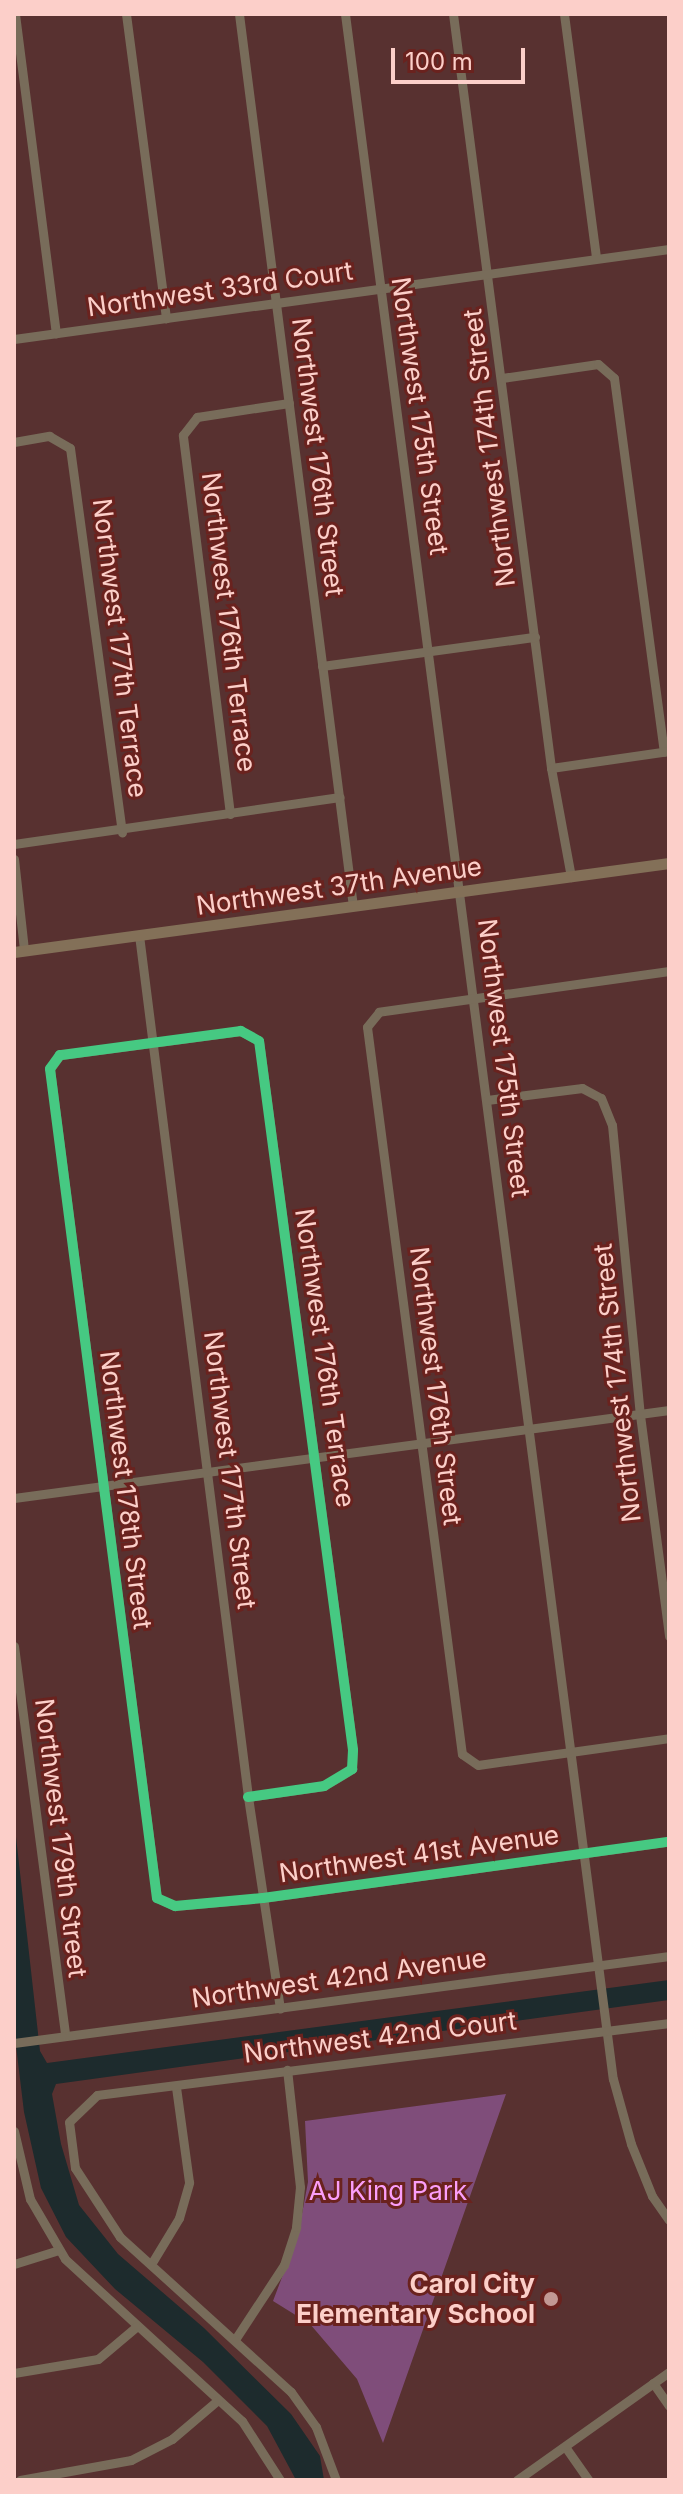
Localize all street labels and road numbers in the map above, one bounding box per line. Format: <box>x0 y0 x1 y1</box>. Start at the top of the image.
street label: Northwest 33rd Court <box>85 255 355 323</box>
street label: Northwest 175th Street <box>385 275 455 557</box>
street label: Northwest 174th Street <box>456 307 522 589</box>
street label: Northwest 176th Street <box>285 316 351 598</box>
street label: Northwest 176th Terrace <box>195 470 263 774</box>
street label: Northwest 177th Terrace <box>86 497 154 799</box>
street label: Northwest 37th Avenue <box>194 851 484 921</box>
street label: Northwest 175th Street <box>471 917 537 1199</box>
street label: Northwest 176th Terrace <box>289 1207 361 1509</box>
street label: Northwest 174th Street <box>587 1242 647 1524</box>
street label: Northwest 176th Street <box>403 1245 469 1527</box>
street label: Northwest 177th Street <box>197 1329 263 1611</box>
street label: Northwest 178th Street <box>93 1349 159 1631</box>
street label: Northwest 179th Street <box>28 1697 94 1979</box>
street label: Northwest 41st Avenue <box>277 1819 561 1889</box>
street label: Northwest 42nd Avenue <box>190 1942 488 2014</box>
street label: Northwest 42nd Court <box>242 2005 518 2069</box>

